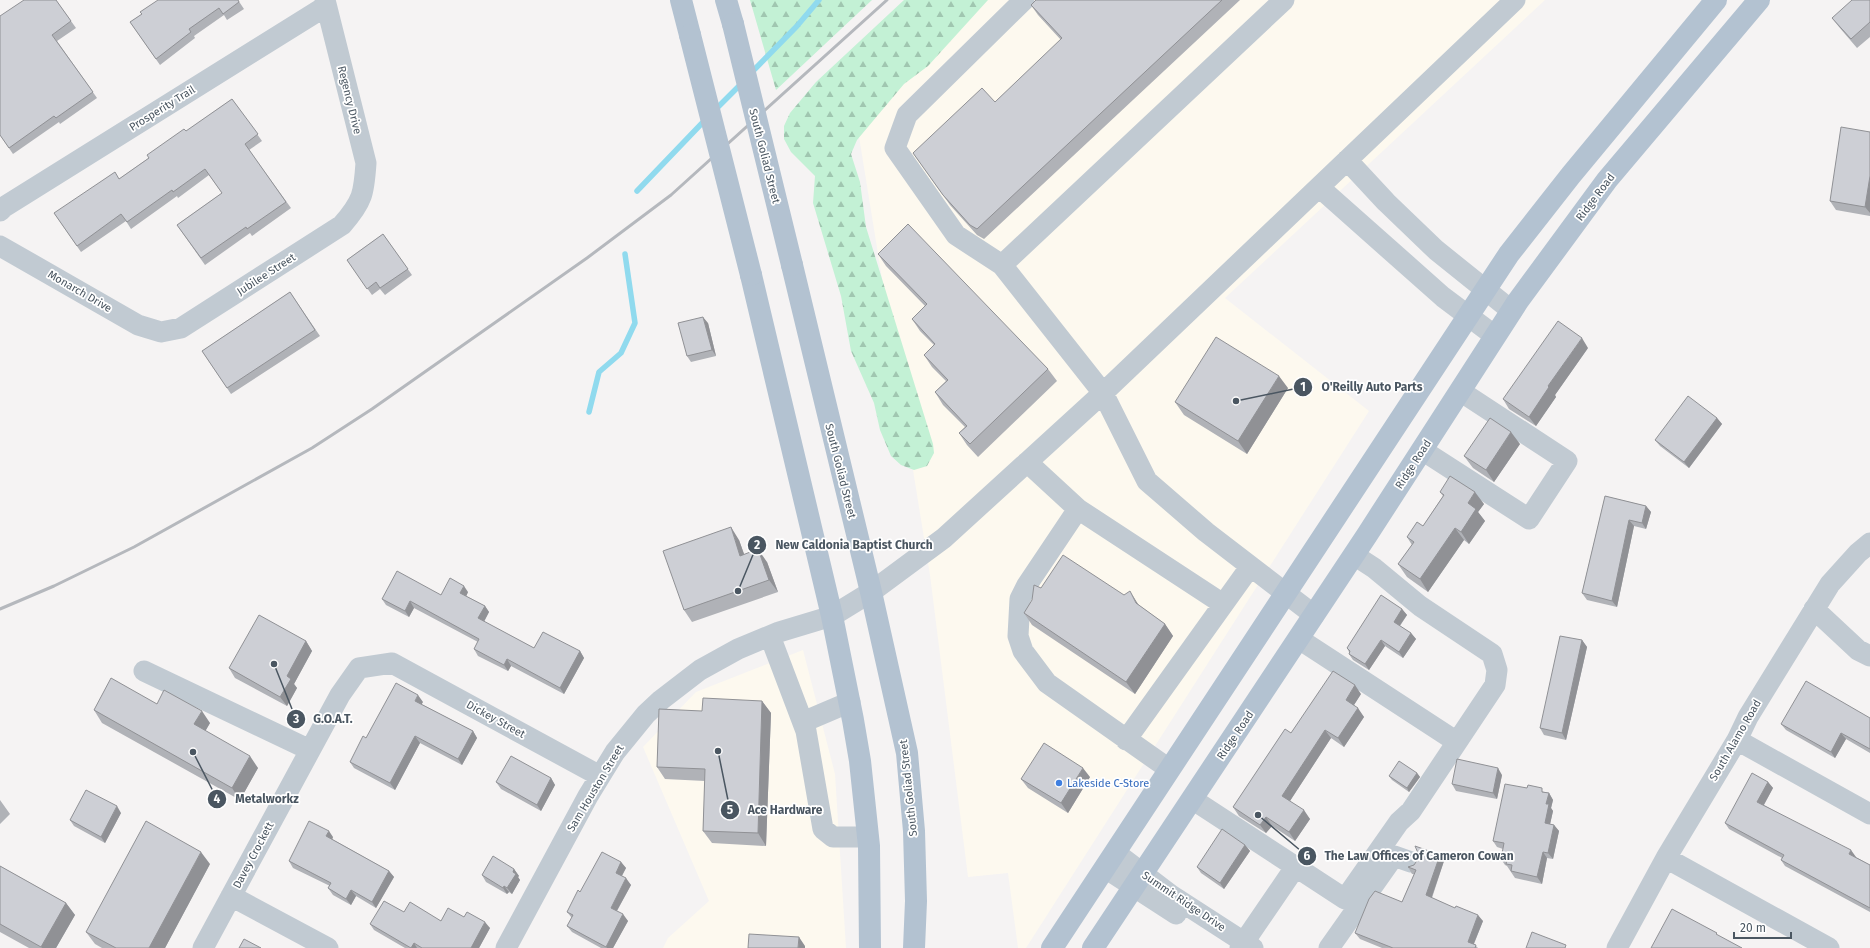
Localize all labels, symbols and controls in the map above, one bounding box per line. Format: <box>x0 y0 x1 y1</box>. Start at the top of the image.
street label: Regency Drive <box>335 65 364 136</box>
street label: Prosperity Trail <box>127 83 198 134</box>
street label: South Goliad Street <box>746 107 783 205</box>
street label: Ridge Road <box>1573 171 1617 224</box>
street label: Jubilee Street <box>235 251 298 298</box>
street label: Monarch Drive <box>45 268 114 315</box>
callout: O'Reilly Auto Parts <box>1293 375 1430 399</box>
text: 1 <box>1300 380 1306 394</box>
text: O'Reilly Auto Parts <box>1321 380 1423 394</box>
street label: South Goliad Street <box>822 422 859 520</box>
street label: Ridge Road <box>1393 437 1434 491</box>
callout: New Caldonia Baptist Church <box>747 533 940 557</box>
text: 2 <box>754 538 760 552</box>
text: New Caldonia Baptist Church <box>775 538 933 552</box>
street label: South Alamo Road <box>1707 697 1764 783</box>
street label: Dickey Street <box>464 698 527 741</box>
callout: G.O.A.T. <box>286 707 361 731</box>
street label: Ridge Road <box>1214 708 1257 762</box>
text: 3 <box>292 712 299 726</box>
text: G.O.A.T. <box>313 712 353 726</box>
street label: South Goliad Street <box>897 739 920 837</box>
street label: Sam Houston Street <box>564 742 627 834</box>
place label: Lakeside C-Store <box>1067 777 1149 790</box>
marker: Lakeside C-Store <box>1054 778 1064 788</box>
callout: Metalworkz <box>207 787 306 811</box>
text: 4 <box>214 792 221 806</box>
text: Metalworkz <box>235 792 299 806</box>
callout: Ace Hardware <box>720 798 831 822</box>
text: 5 <box>727 803 734 817</box>
text: Ace Hardware <box>747 803 823 817</box>
street label: Davey Crockett <box>230 820 276 891</box>
callout: The Law Offices of Cameron Cowan <box>1297 844 1522 868</box>
text: 6 <box>1304 849 1311 863</box>
text: The Law Offices of Cameron Cowan <box>1324 849 1514 863</box>
street label: Summit Ridge Drive <box>1140 869 1228 934</box>
scale bar <box>1734 914 1791 940</box>
text: 20 m <box>1740 921 1766 935</box>

